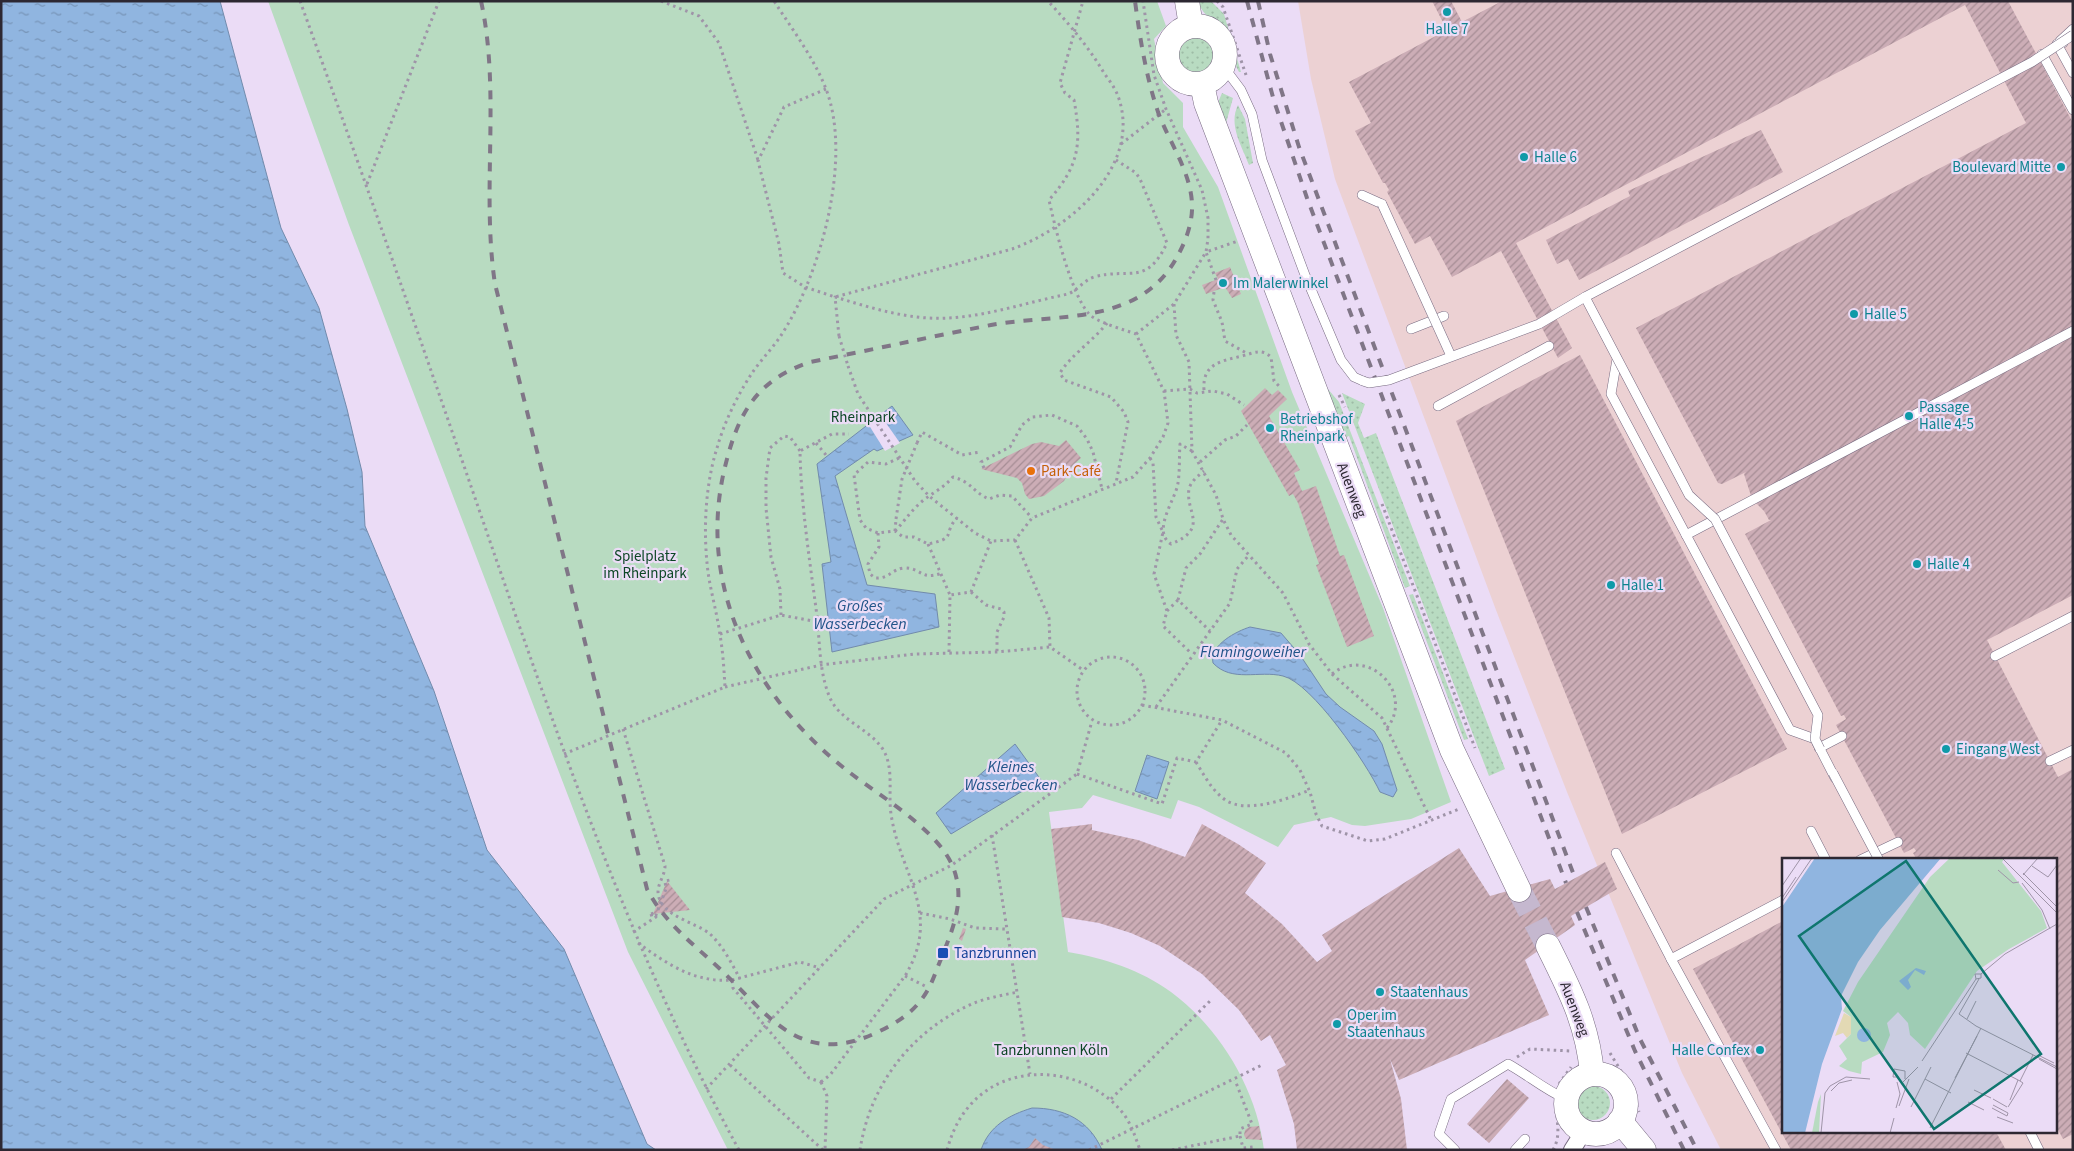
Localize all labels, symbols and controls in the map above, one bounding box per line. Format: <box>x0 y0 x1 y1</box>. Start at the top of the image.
marker: Halle 7 <box>1441 6 1453 18</box>
place label: Halle 7 <box>1426 19 1468 40</box>
place label: Halle 6 <box>1534 147 1577 168</box>
marker: Halle 6 <box>1518 151 1530 163</box>
place label: Boulevard Mitte <box>1952 157 2051 178</box>
marker: Boulevard Mitte <box>2055 161 2067 173</box>
place label: Im Malerwinkel <box>1233 273 1329 294</box>
marker: Im Malerwinkel <box>1217 277 1229 289</box>
place label: Halle 5 <box>1864 304 1907 325</box>
marker: Halle 5 <box>1848 308 1860 320</box>
place label: Passage Halle 4-5 <box>1919 397 1974 435</box>
park label: Rheinpark <box>831 407 896 428</box>
place label: Betriebshof Rheinpark <box>1280 409 1353 447</box>
marker: Passage Halle 4-5 <box>1903 410 1915 422</box>
marker: Betriebshof Rheinpark <box>1264 422 1276 434</box>
street label: Auenweg <box>1331 460 1372 521</box>
place label: Park-Café <box>1041 461 1101 482</box>
marker: Park-Café <box>1025 465 1037 477</box>
park label: Spielplatz im Rheinpark <box>603 546 687 584</box>
place label: Halle 4 <box>1927 554 1970 575</box>
marker: Halle 4 <box>1911 558 1923 570</box>
place label: Halle 1 <box>1621 575 1664 596</box>
marker: Halle 1 <box>1605 579 1617 591</box>
water label: Großes Wasserbecken <box>813 595 907 635</box>
water label: Flamingoweiher <box>1200 641 1307 663</box>
place label: Eingang West <box>1956 739 2040 760</box>
marker: Eingang West <box>1940 743 1952 755</box>
water label: Kleines Wasserbecken <box>964 756 1058 796</box>
inset map <box>1782 858 2056 1134</box>
place label: Tanzbrunnen <box>954 943 1037 964</box>
marker: Tanzbrunnen <box>936 946 950 960</box>
street label: Auenweg <box>1554 979 1595 1040</box>
place label: Staatenhaus <box>1390 982 1468 1003</box>
marker: Staatenhaus <box>1374 986 1386 998</box>
place label: Oper im Staatenhaus <box>1347 1005 1425 1043</box>
marker: Oper im Staatenhaus <box>1331 1018 1343 1030</box>
park label: Tanzbrunnen Köln <box>994 1040 1108 1061</box>
place label: Halle Confex <box>1671 1040 1750 1061</box>
marker: Halle Confex <box>1754 1044 1766 1056</box>

